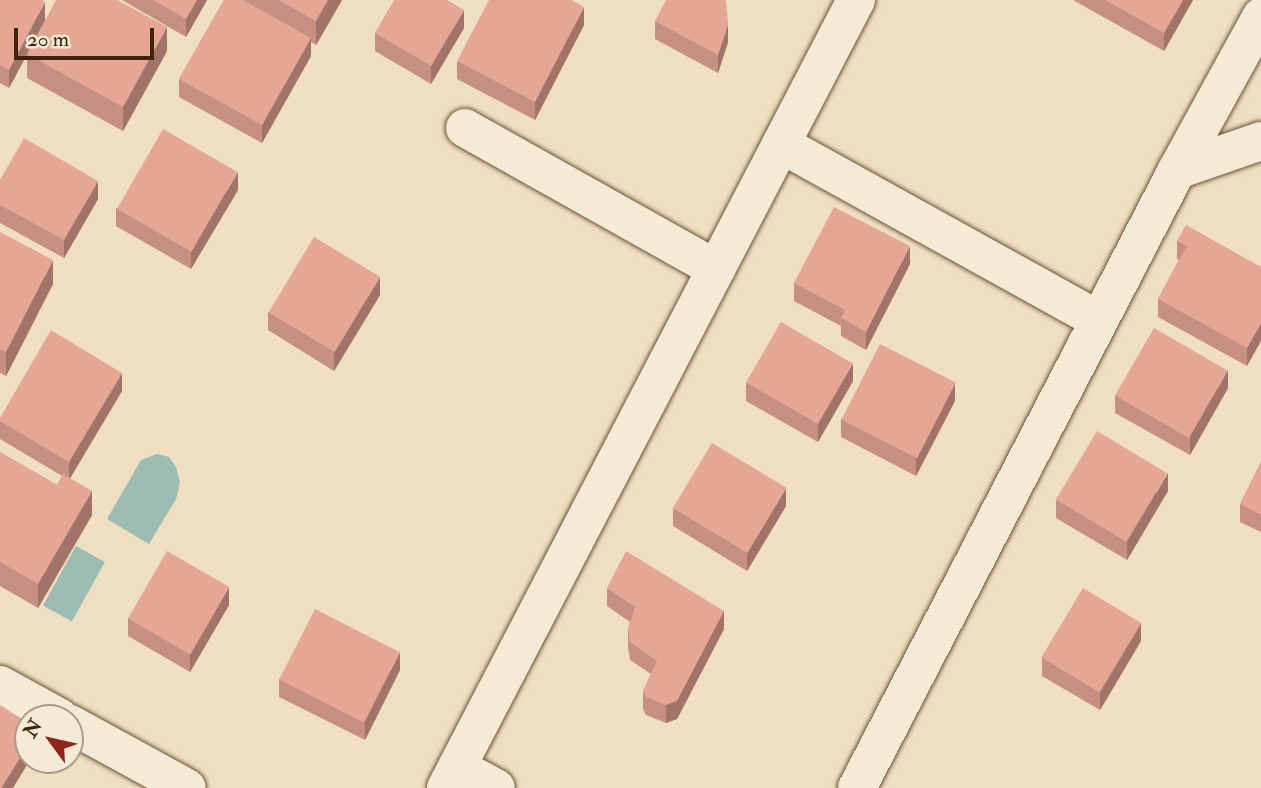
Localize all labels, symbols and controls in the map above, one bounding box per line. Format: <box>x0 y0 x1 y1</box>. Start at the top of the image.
scale bar <box>18 14 158 58</box>
text: 20 m <box>27 26 69 53</box>
north arrow <box>14 704 84 774</box>
text: N <box>18 715 48 742</box>

